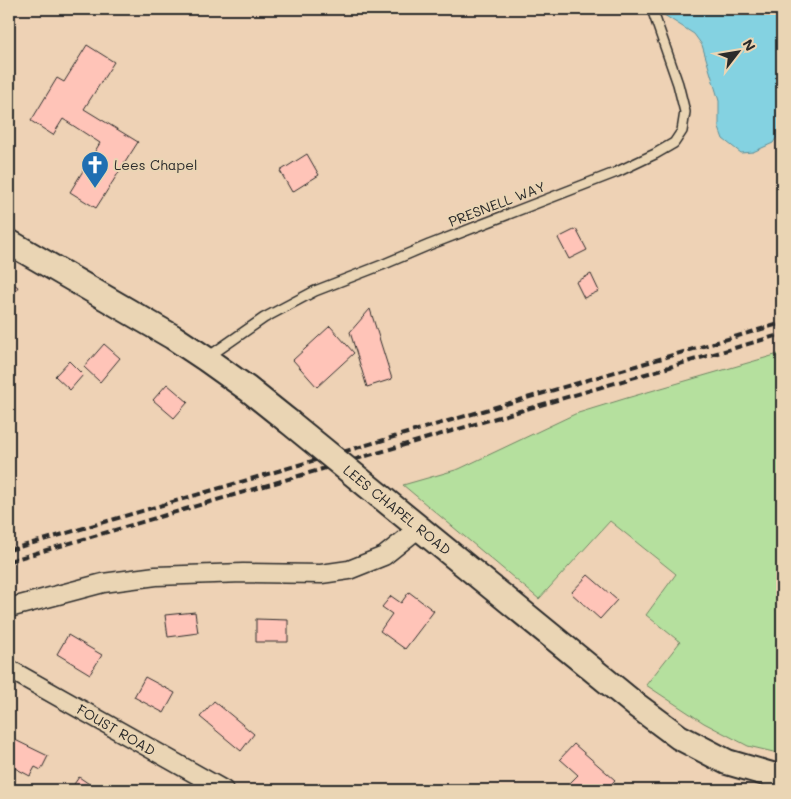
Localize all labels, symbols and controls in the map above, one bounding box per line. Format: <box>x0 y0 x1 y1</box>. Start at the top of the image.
north arrow <box>714 28 764 78</box>
text: N <box>739 36 760 55</box>
church icon: Lees Chapel <box>80 150 110 189</box>
place label: Lees Chapel <box>114 155 197 174</box>
street label: PRESNELL WAY <box>446 176 548 231</box>
street label: LEES CHAPEL ROAD <box>340 460 455 559</box>
street label: FOUST ROAD <box>73 699 159 760</box>

